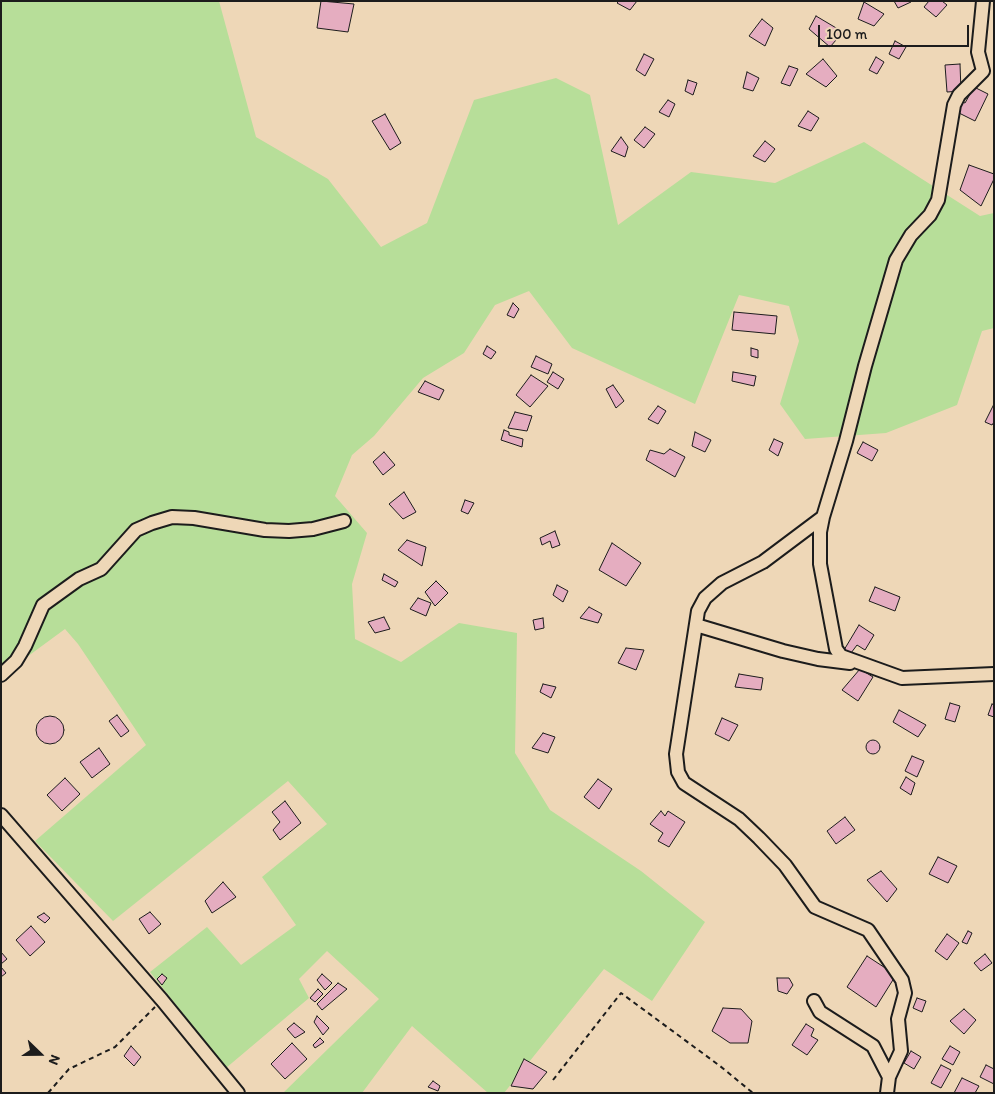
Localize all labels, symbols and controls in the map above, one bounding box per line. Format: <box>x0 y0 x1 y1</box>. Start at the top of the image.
scale bar <box>820 15 971 47</box>
text: 100 m <box>826 25 867 43</box>
north arrow <box>15 1029 65 1079</box>
text: N <box>45 1052 64 1067</box>

